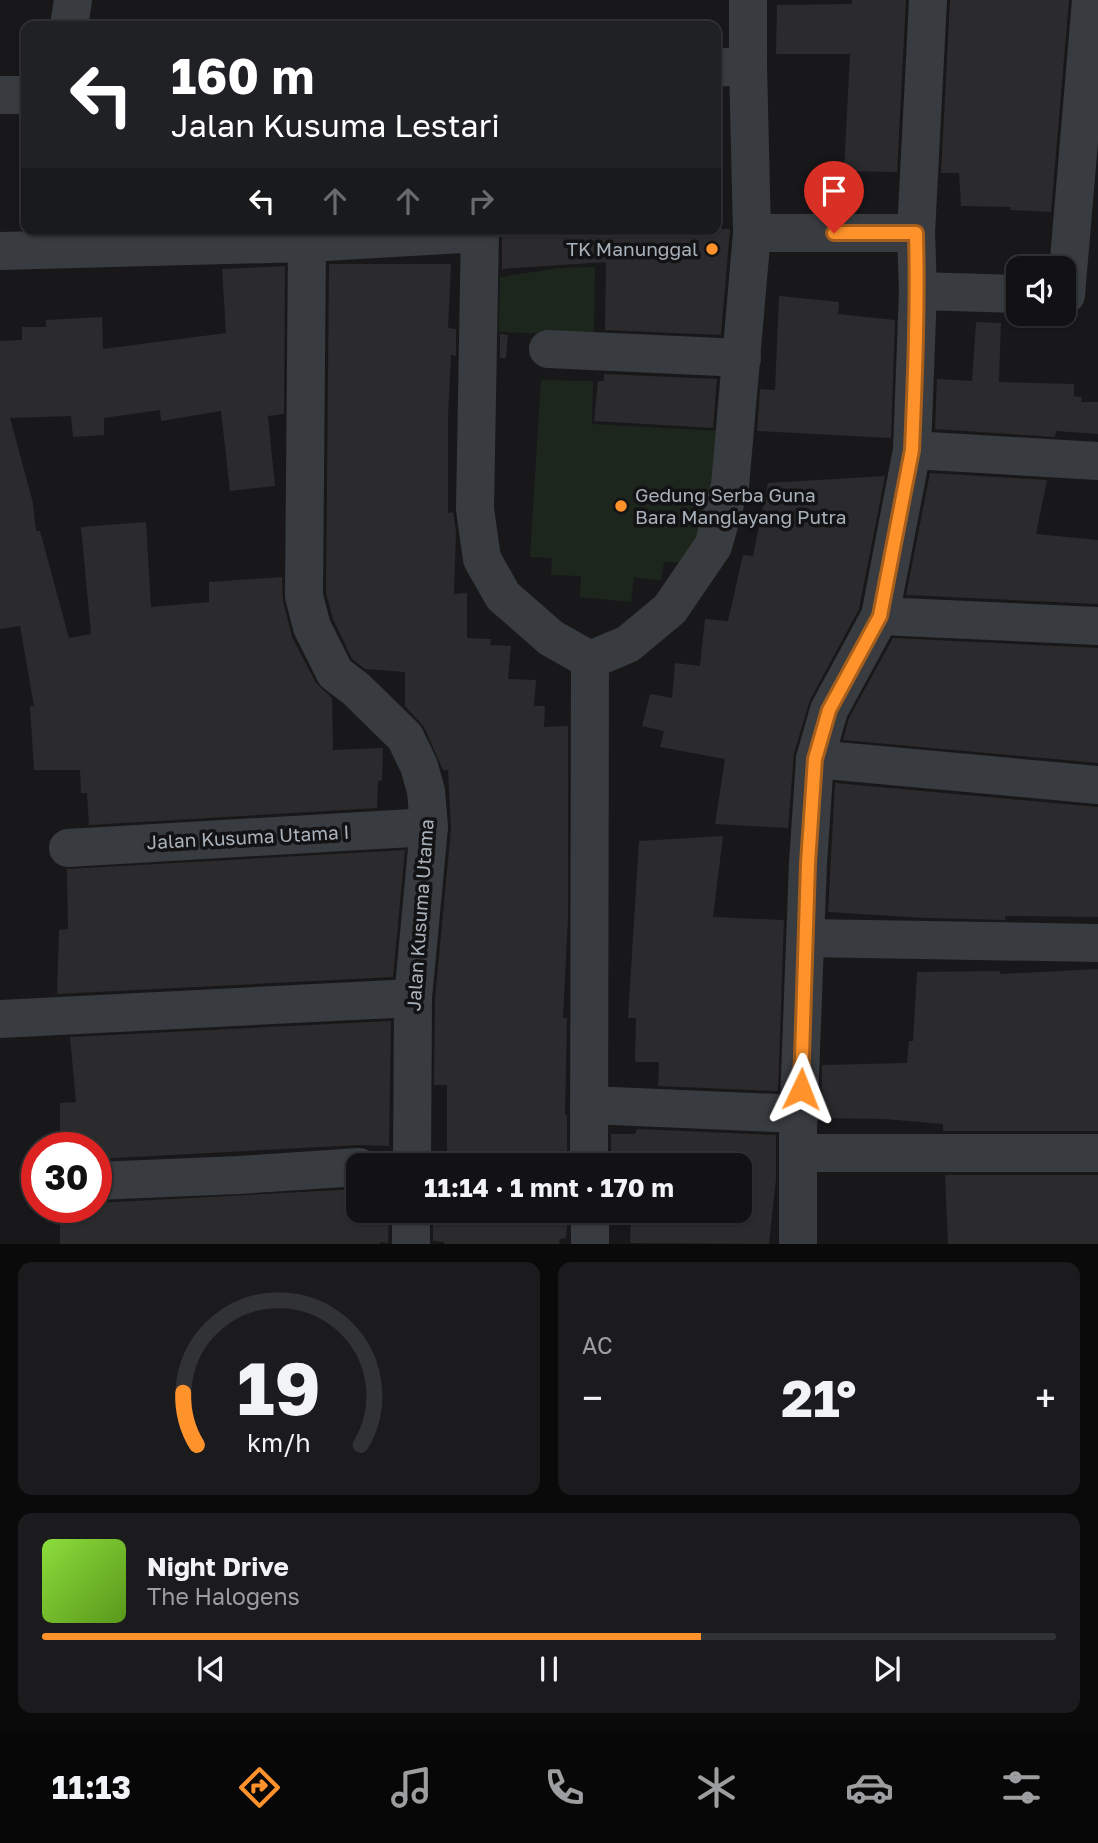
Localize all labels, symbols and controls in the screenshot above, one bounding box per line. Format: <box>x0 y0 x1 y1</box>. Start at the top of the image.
text: 160 m <box>171 46 314 105</box>
icon: left <box>56 49 147 140</box>
text: Jalan Kusuma Lestari <box>171 106 500 144</box>
pin <box>804 161 864 233</box>
icon: arrive <box>815 172 853 210</box>
icon: left <box>243 182 281 220</box>
icon: ahead <box>316 182 354 220</box>
icon: ahead <box>389 182 427 220</box>
icon: right <box>462 182 500 220</box>
place label: TK Manunggal <box>566 237 698 260</box>
marker: TK Manunggal <box>704 241 720 257</box>
map controls <box>1006 256 1076 326</box>
button: sound <box>1006 256 1076 326</box>
place label: Gedung Serba Guna Bara Manglayang Putra <box>635 483 846 528</box>
marker: Gedung Serba Guna Bara Manglayang Putra <box>613 498 629 514</box>
street label: Jalan Kusuma Utama <box>401 818 438 1012</box>
street label: Jalan Kusuma Utama I <box>146 820 350 853</box>
position arrow <box>764 1052 838 1126</box>
speed limit sign: 30 <box>21 1132 112 1223</box>
text: 11:14 · 1 mnt · 170 m <box>424 1172 674 1203</box>
text: AC <box>582 1331 613 1359</box>
text: 19 <box>237 1344 321 1431</box>
text: 21° <box>781 1366 857 1428</box>
text: − <box>582 1375 603 1420</box>
text: + <box>1035 1375 1056 1420</box>
text: km/h <box>247 1426 311 1457</box>
text: Night Drive <box>147 1551 289 1582</box>
text: The Halogens <box>147 1582 300 1610</box>
icon: previous <box>192 1650 230 1688</box>
icon: pause <box>530 1650 568 1688</box>
icon: next <box>868 1650 906 1688</box>
icon: directions <box>235 1763 284 1812</box>
icon: music <box>387 1763 436 1812</box>
icon: phone <box>540 1763 589 1812</box>
icon: climate <box>692 1763 741 1812</box>
icon: car <box>845 1763 894 1812</box>
icon: filters <box>997 1763 1046 1812</box>
text: 11:13 <box>52 1768 131 1806</box>

